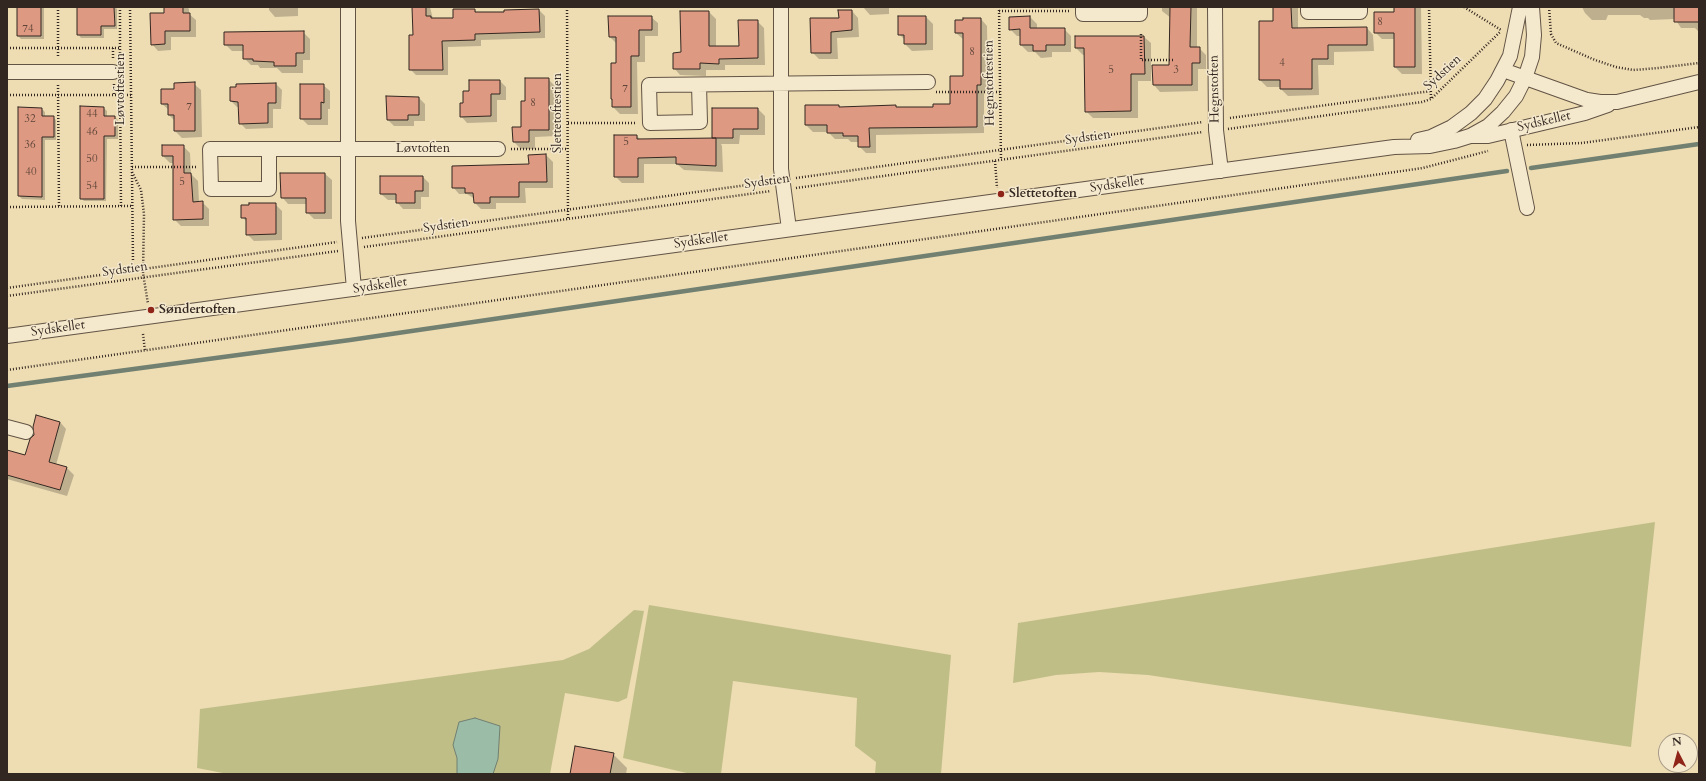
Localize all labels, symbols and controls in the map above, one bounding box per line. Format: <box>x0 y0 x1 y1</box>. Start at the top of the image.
house number: 8 <box>1377 15 1383 29</box>
house number: 74 <box>22 22 34 36</box>
street label: Hegnstoftestien <box>981 40 999 126</box>
house number: 8 <box>969 45 975 59</box>
street label: Sydstien <box>1421 52 1465 94</box>
street label: Løvtoftestien <box>113 53 129 125</box>
street label: Hegnstoften <box>1207 55 1223 123</box>
house number: 4 <box>1279 56 1285 70</box>
house number: 5 <box>1108 63 1114 77</box>
house number: 3 <box>1173 63 1179 77</box>
street label: Slettetoftestien <box>550 73 566 153</box>
house number: 7 <box>622 82 628 96</box>
house number: 8 <box>530 96 536 110</box>
house number: 7 <box>186 100 192 114</box>
house number: 44 <box>86 107 98 121</box>
street label: Sydskellet <box>1516 108 1572 136</box>
house number: 32 <box>24 112 36 126</box>
house number: 46 <box>86 125 98 139</box>
street label: Sydstien <box>1064 127 1112 149</box>
house number: 5 <box>623 135 629 149</box>
house number: 36 <box>24 138 36 152</box>
street label: Løvtoften <box>396 141 450 157</box>
house number: 50 <box>86 152 98 166</box>
house number: 40 <box>25 165 37 179</box>
street label: Sydstien <box>743 171 791 193</box>
street label: Sydskellet <box>1089 174 1145 196</box>
house number: 5 <box>179 175 185 189</box>
house number: 54 <box>86 179 98 193</box>
place label: Slettetoften <box>1009 186 1077 202</box>
marker: Slettetoften <box>996 189 1006 199</box>
street label: Sydstien <box>422 215 470 237</box>
street label: Sydskellet <box>673 230 729 252</box>
street label: Sydstien <box>101 259 149 281</box>
street label: Sydskellet <box>352 275 408 297</box>
place label: Søndertoften <box>159 302 236 318</box>
marker: Søndertoften <box>146 305 156 315</box>
street label: Sydskellet <box>30 318 86 340</box>
north arrow <box>1658 733 1698 773</box>
text: N <box>1671 734 1682 750</box>

